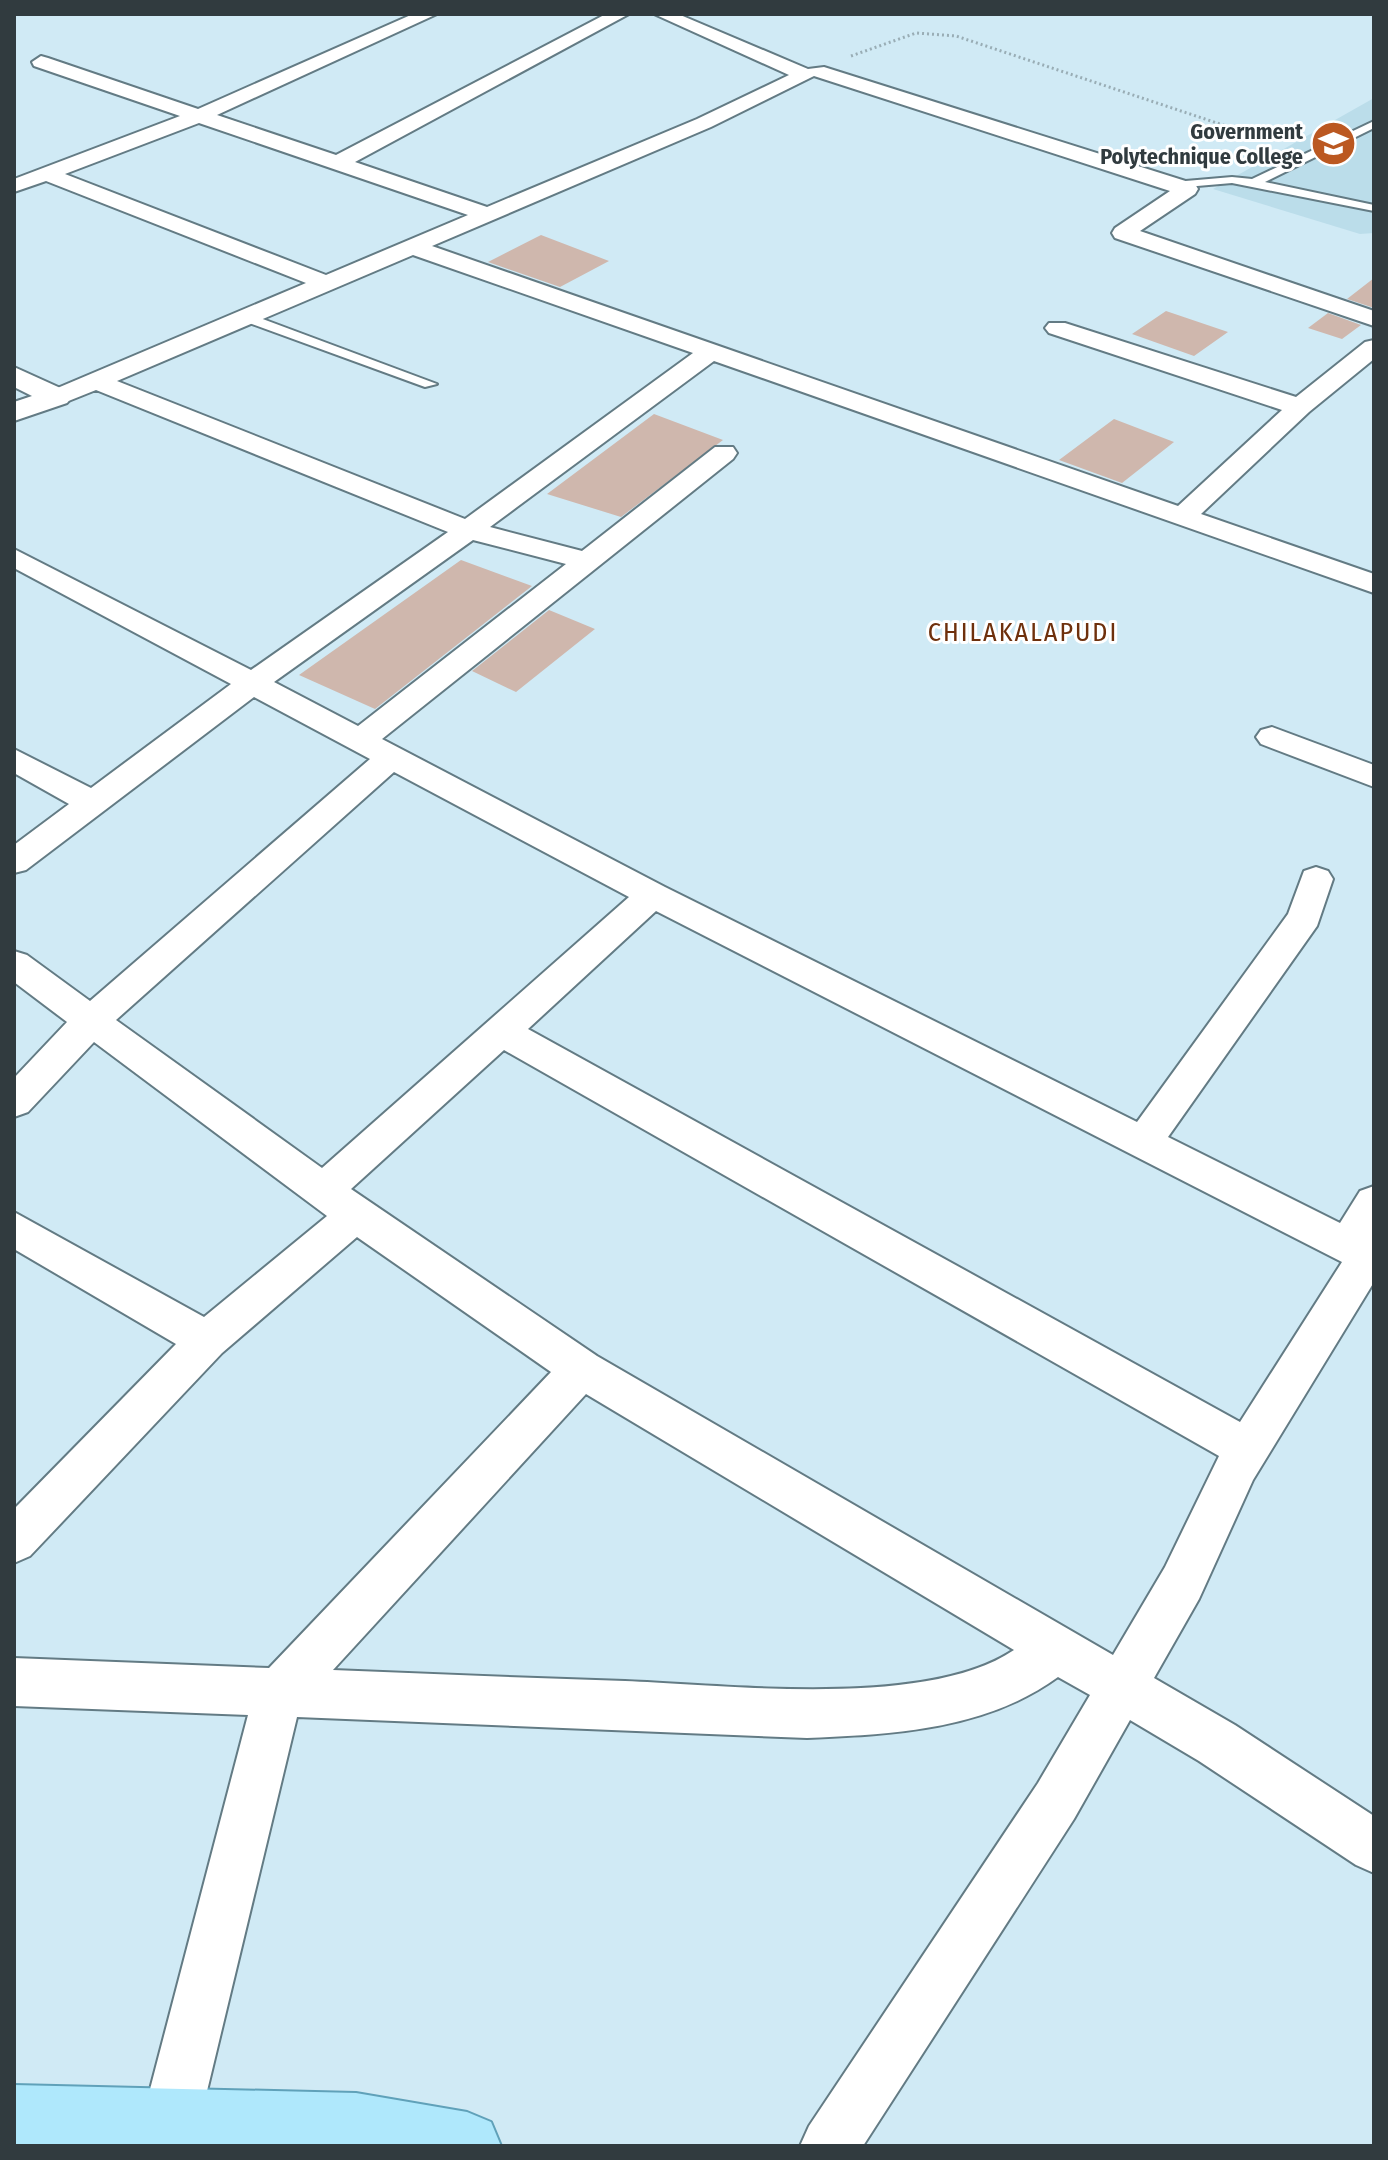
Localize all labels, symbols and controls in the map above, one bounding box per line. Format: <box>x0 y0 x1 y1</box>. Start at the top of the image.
place label: Government Polytechnique College <box>1100 118 1303 170</box>
school or university icon: Government Polytechnique College <box>1310 120 1358 168</box>
district label: CHILAKALAPUDI <box>928 617 1118 648</box>

